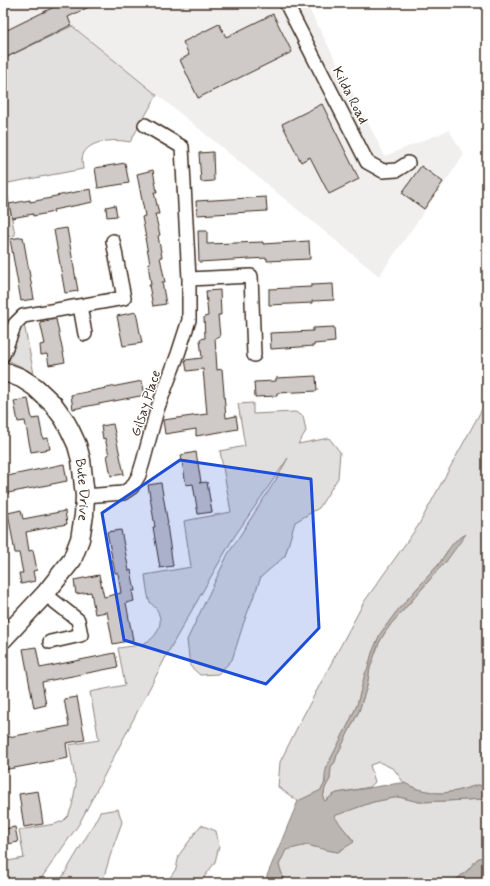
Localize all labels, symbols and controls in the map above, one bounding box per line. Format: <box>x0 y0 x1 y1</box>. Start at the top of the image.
street label: Kilda Road <box>328 64 372 127</box>
street label: Gilsay Place <box>127 368 165 439</box>
street label: Bute Drive <box>71 458 93 523</box>

